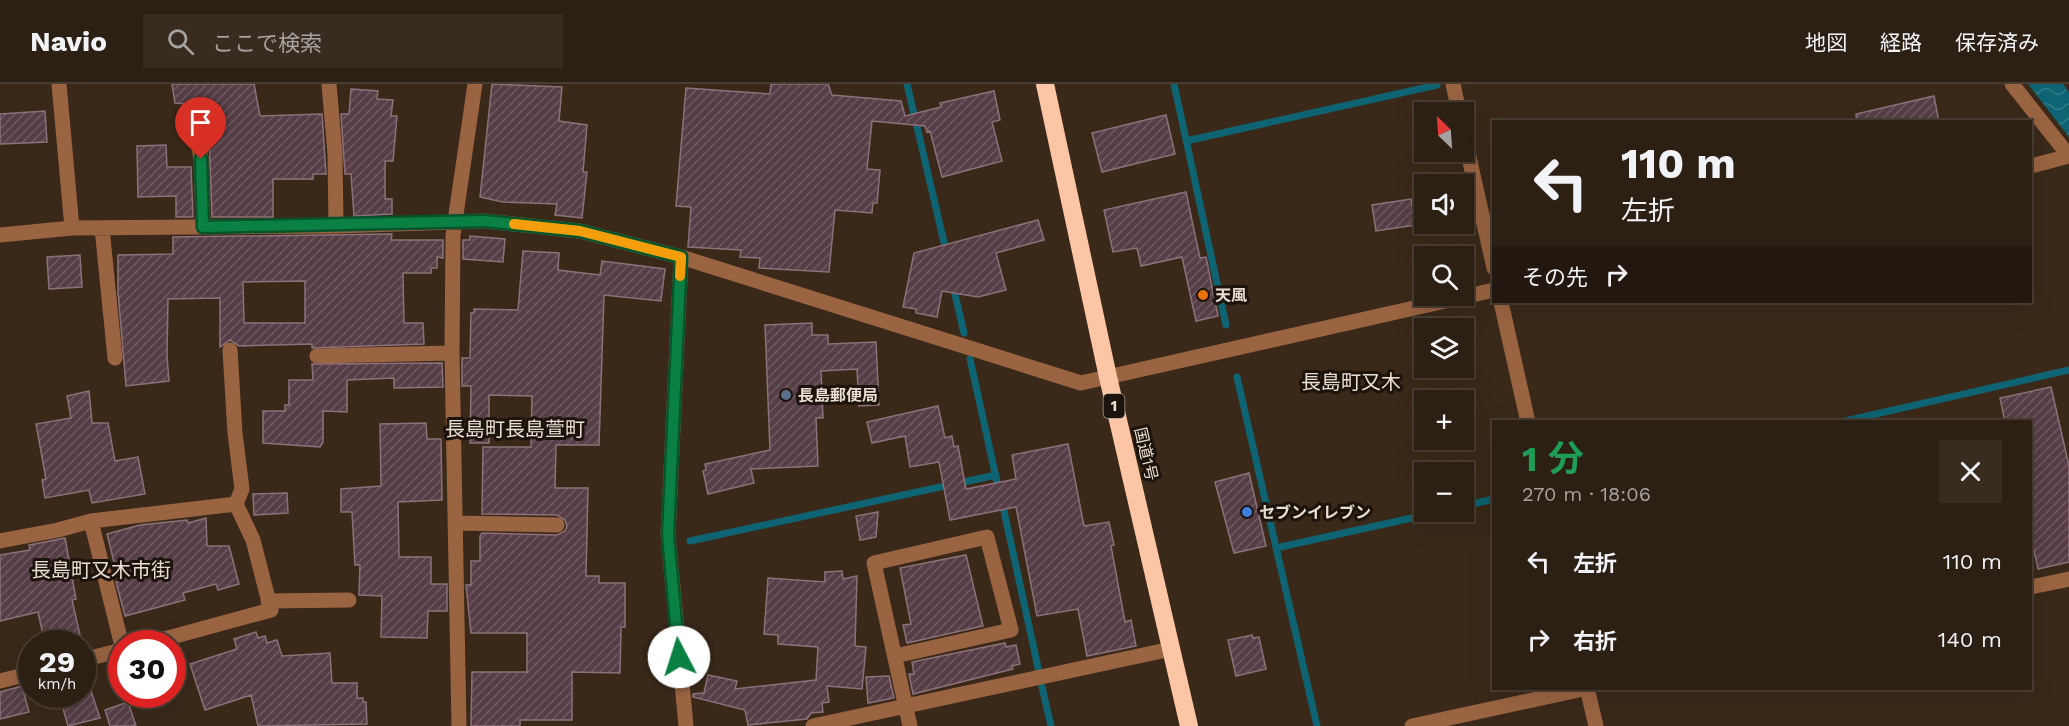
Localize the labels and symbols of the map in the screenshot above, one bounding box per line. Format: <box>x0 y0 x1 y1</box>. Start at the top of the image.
pin <box>175 97 226 159</box>
north arrow <box>1414 102 1474 162</box>
place label: 天風 <box>1215 286 1247 305</box>
marker: 天風 <box>1196 288 1210 302</box>
district label: 長島町又木 <box>1301 370 1401 394</box>
place label: 長島郵便局 <box>798 386 878 405</box>
marker: 長島郵便局 <box>779 388 793 402</box>
road number: 1 <box>1104 394 1124 418</box>
district label: 長島町長島萱町 <box>445 417 585 441</box>
street label: 国道1号 <box>1131 425 1161 483</box>
place label: セブンイレブン <box>1259 503 1371 522</box>
marker: セブンイレブン <box>1240 505 1254 519</box>
district label: 長島町又木市街 <box>31 558 171 582</box>
position arrow <box>647 625 711 689</box>
speed limit sign: 30 <box>108 630 186 708</box>

